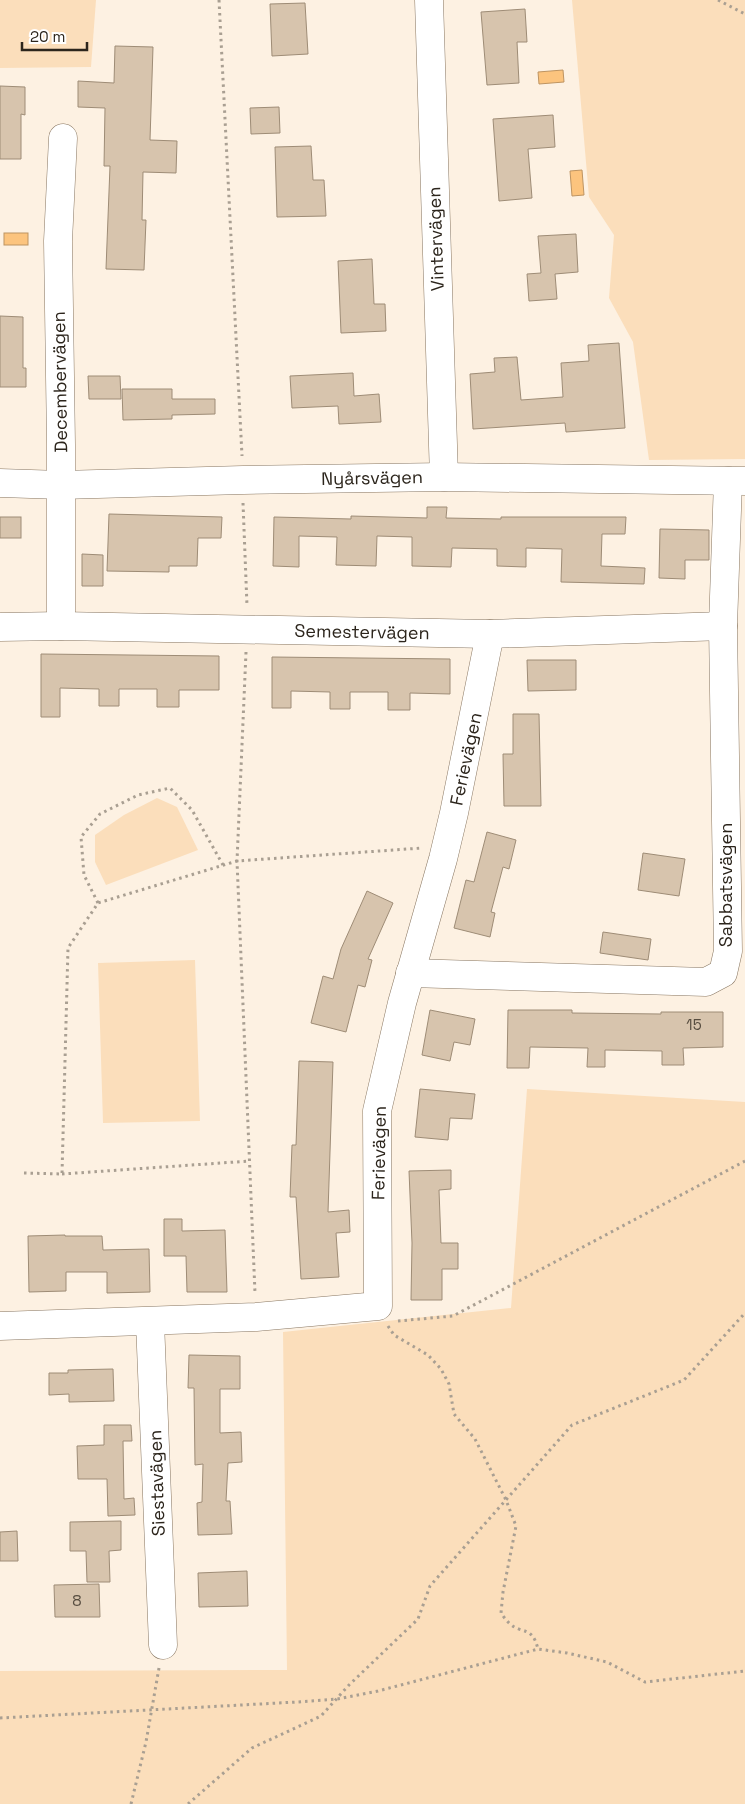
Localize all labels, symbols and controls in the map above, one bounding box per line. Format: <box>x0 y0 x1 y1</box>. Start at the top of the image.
scale bar <box>22 20 88 52</box>
text: 20 m <box>30 27 65 46</box>
street label: Vintervägen <box>422 186 449 292</box>
street label: Decembervägen <box>47 311 72 453</box>
street label: Nyårsvägen <box>321 465 423 490</box>
street label: Semestervägen <box>294 619 430 644</box>
street label: Ferievägen <box>444 710 487 808</box>
street label: Sabbatsvägen <box>714 823 737 947</box>
house number: 15 <box>686 1015 702 1034</box>
street label: Ferievägen <box>366 1106 391 1200</box>
street label: Siestavägen <box>143 1430 170 1537</box>
house number: 8 <box>72 1591 82 1610</box>

